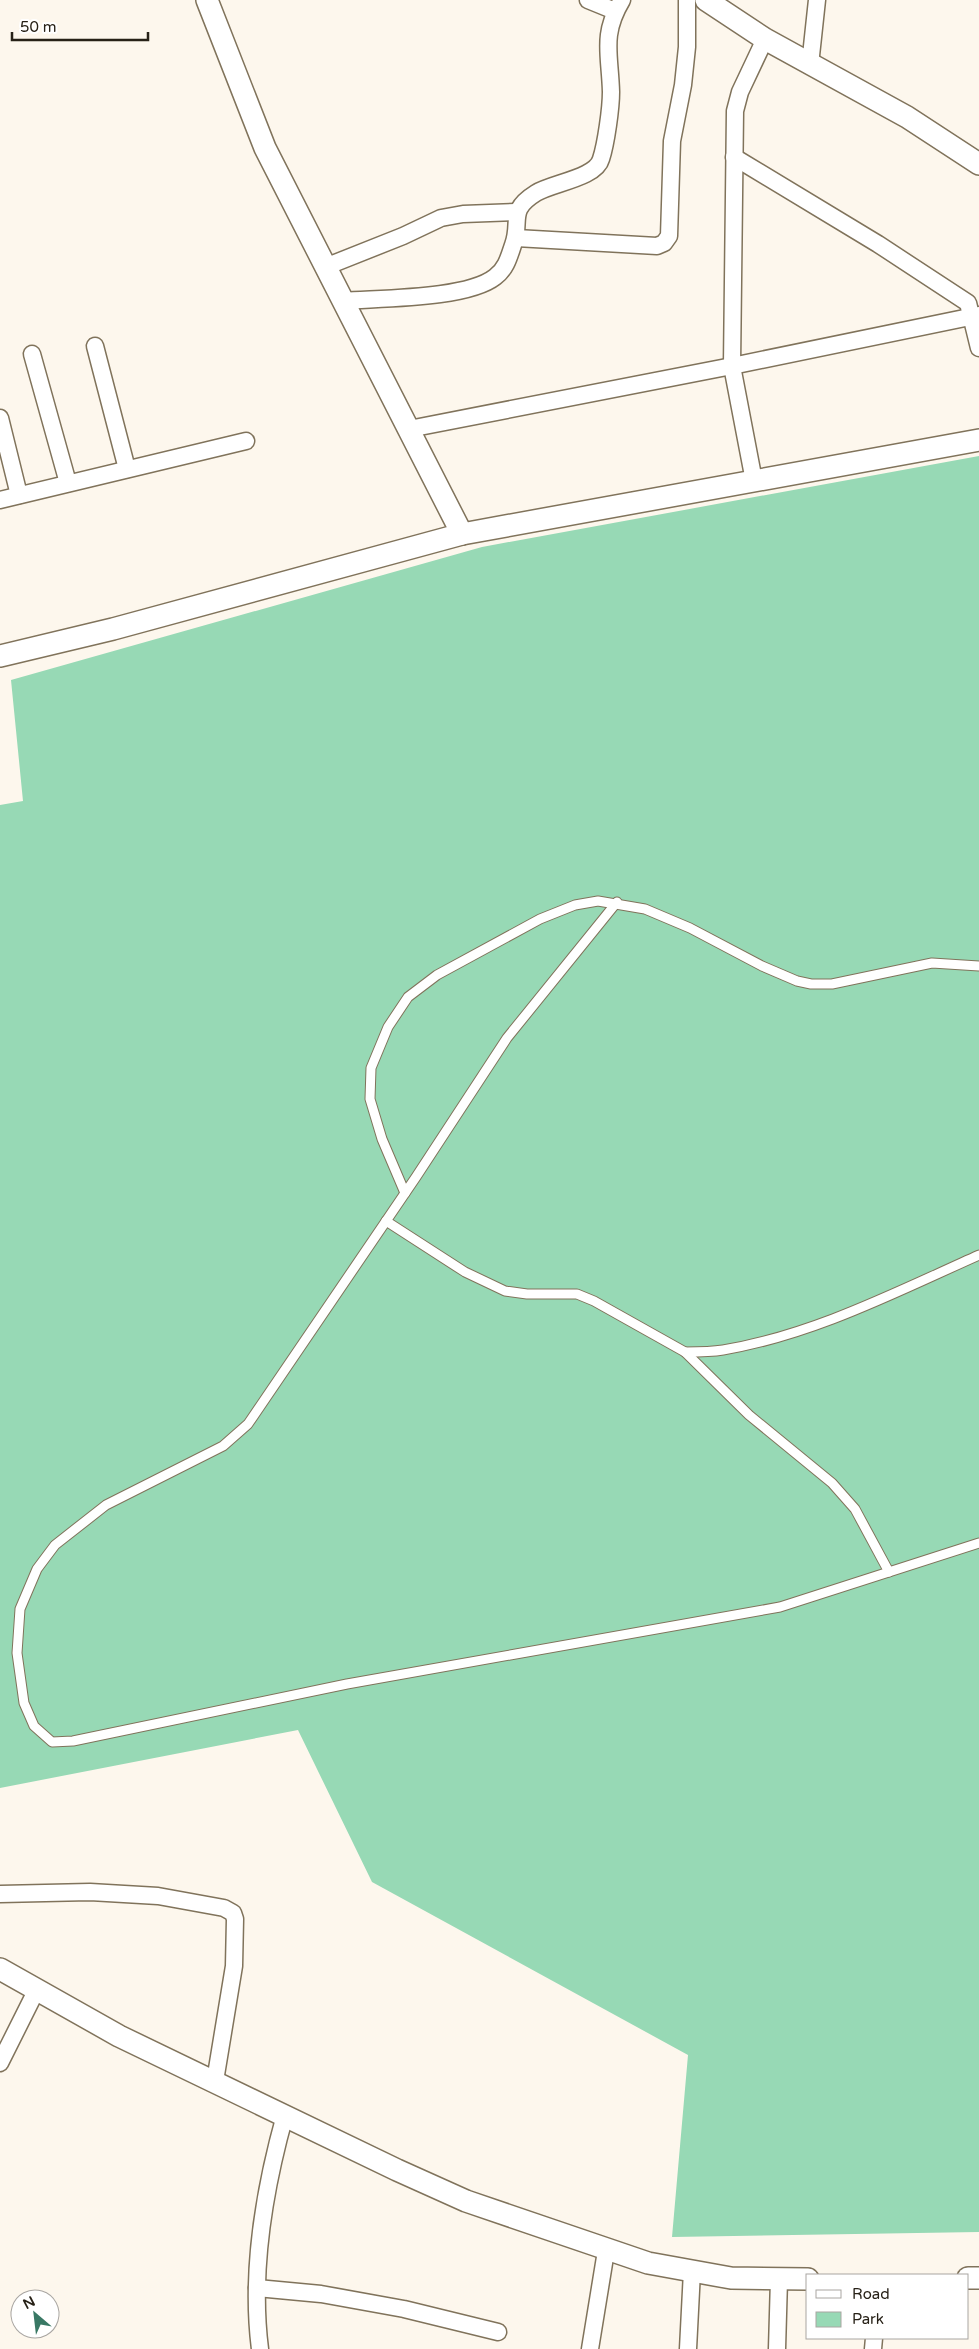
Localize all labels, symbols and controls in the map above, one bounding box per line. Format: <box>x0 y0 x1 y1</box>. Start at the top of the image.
scale bar <box>12 10 149 42</box>
text: 50 m <box>20 18 57 36</box>
legend <box>806 2274 969 2339</box>
text: Road <box>852 2285 890 2303</box>
north arrow <box>10 2289 60 2339</box>
text: N <box>20 2293 38 2313</box>
text: Park <box>852 2310 884 2328</box>

